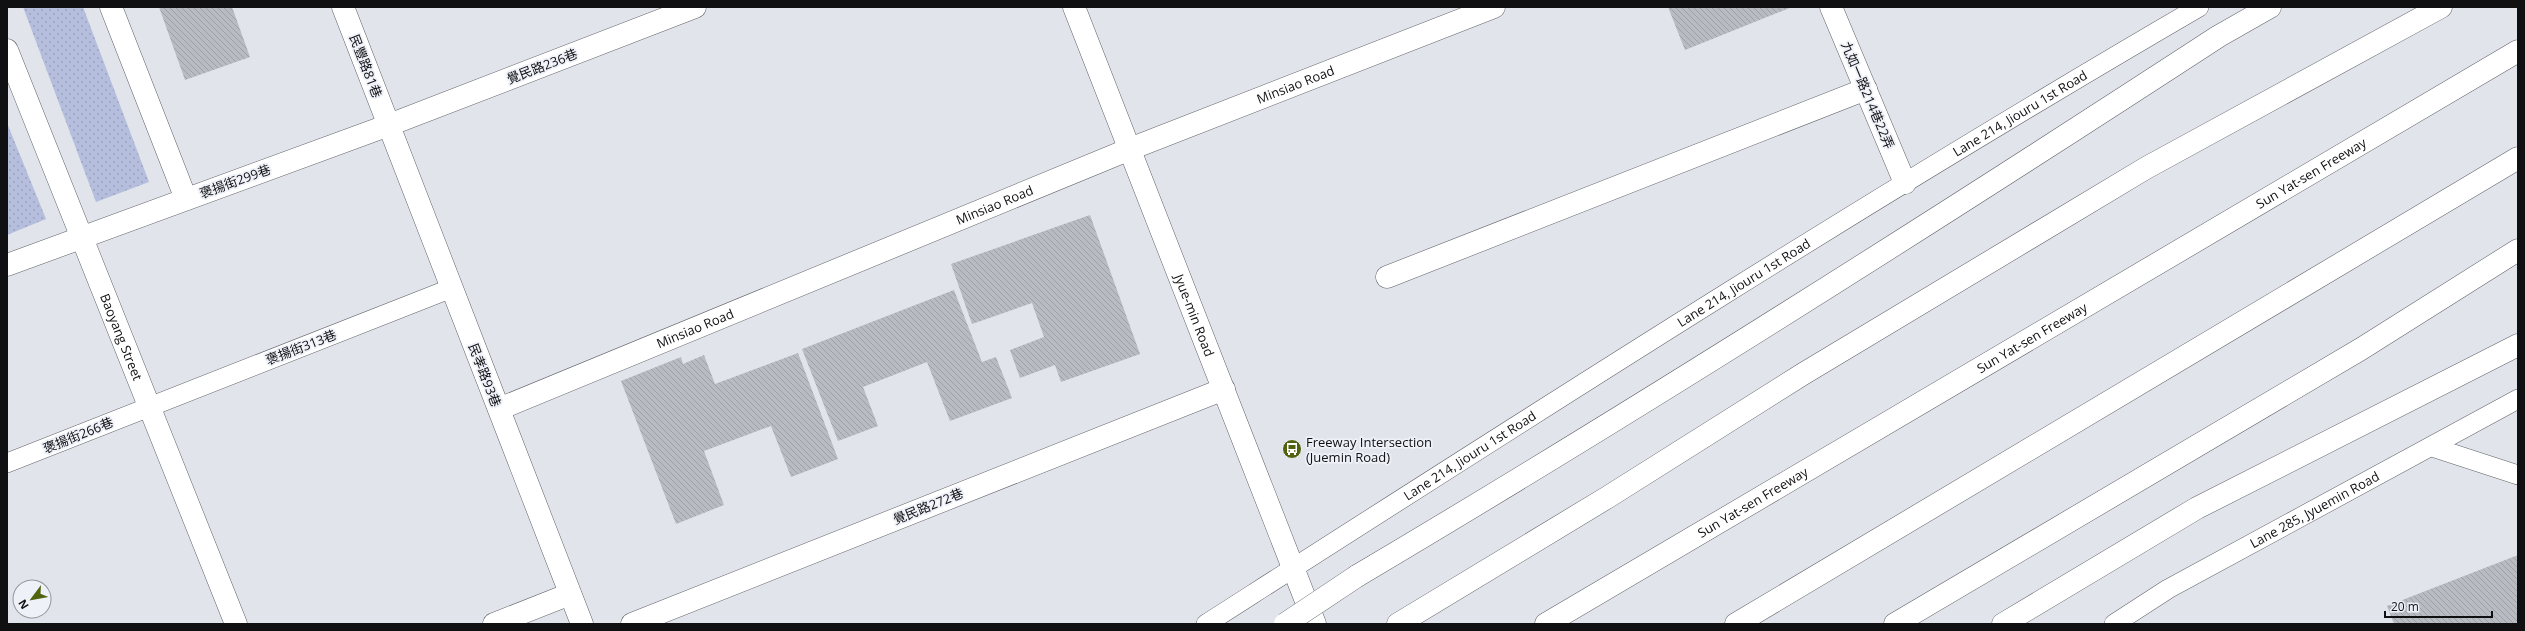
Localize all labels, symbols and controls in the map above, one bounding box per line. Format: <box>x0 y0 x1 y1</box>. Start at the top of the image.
street label: 民豐路81巷 <box>346 32 386 100</box>
street label: 九如一路214巷22弄 <box>1837 38 1899 152</box>
street label: 覺民路236巷 <box>504 44 580 88</box>
street label: Minsiao Road <box>1254 61 1337 108</box>
street label: Lane 214, Jiouru 1st Road <box>1949 66 2090 160</box>
street label: Sun Yat-sen Freeway <box>2252 133 2370 213</box>
street label: 褒揚街299巷 <box>197 160 273 202</box>
street label: Minsiao Road <box>953 181 1036 229</box>
street label: Lane 214, Jiouru 1st Road <box>1674 234 1814 331</box>
street label: Jyue-min Road <box>1169 270 1219 359</box>
street label: Baoyang Street <box>96 291 147 383</box>
street label: Sun Yat-sen Freeway <box>1973 298 2091 377</box>
street label: Minsiao Road <box>654 304 736 352</box>
street label: 褒揚街313巷 <box>263 325 339 369</box>
street label: 民孝路93巷 <box>465 341 505 409</box>
street label: Lane 214, Jiouru 1st Road <box>1400 406 1539 504</box>
street label: 褒揚街266巷 <box>40 413 116 457</box>
place label: Freeway Intersection (Juemin Road) <box>1306 433 1432 466</box>
bus stop icon: Freeway Intersection (Juemin Road) <box>1281 438 1303 460</box>
street label: Sun Yat-sen Freeway <box>1694 462 1812 542</box>
street label: Lane 285, Jyuemin Road <box>2246 467 2382 552</box>
street label: 覺民路272巷 <box>890 484 966 528</box>
north arrow <box>12 579 52 619</box>
scale bar <box>2385 593 2492 619</box>
text: N <box>14 597 32 612</box>
text: 20 m <box>2391 598 2419 615</box>

